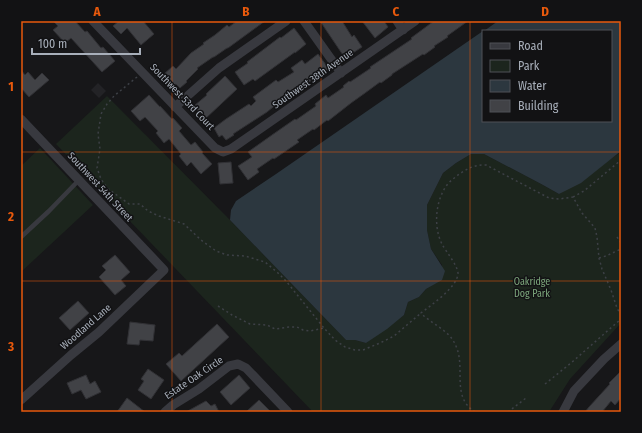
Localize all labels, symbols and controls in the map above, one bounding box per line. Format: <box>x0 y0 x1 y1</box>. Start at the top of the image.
text: A <box>92 4 101 19</box>
text: B <box>242 4 250 19</box>
text: C <box>393 4 400 19</box>
text: D <box>541 4 549 19</box>
scale bar <box>32 30 140 56</box>
legend <box>482 30 612 122</box>
text: 100 m <box>38 37 67 51</box>
text: Road <box>518 39 543 53</box>
street label: Southwest 38th Avenue <box>270 47 356 111</box>
text: Park <box>518 59 540 73</box>
street label: Southwest 53rd Court <box>147 61 217 133</box>
text: 1 <box>8 79 14 94</box>
text: Water <box>518 79 547 93</box>
text: Building <box>518 99 559 113</box>
street label: Southwest 54th Street <box>65 150 136 225</box>
text: 2 <box>7 209 14 224</box>
park label: Oakridge Dog Park <box>514 276 550 300</box>
street label: Woodland Lane <box>58 302 114 352</box>
text: 3 <box>7 339 14 354</box>
street label: Estate Oak Circle <box>162 354 226 402</box>

